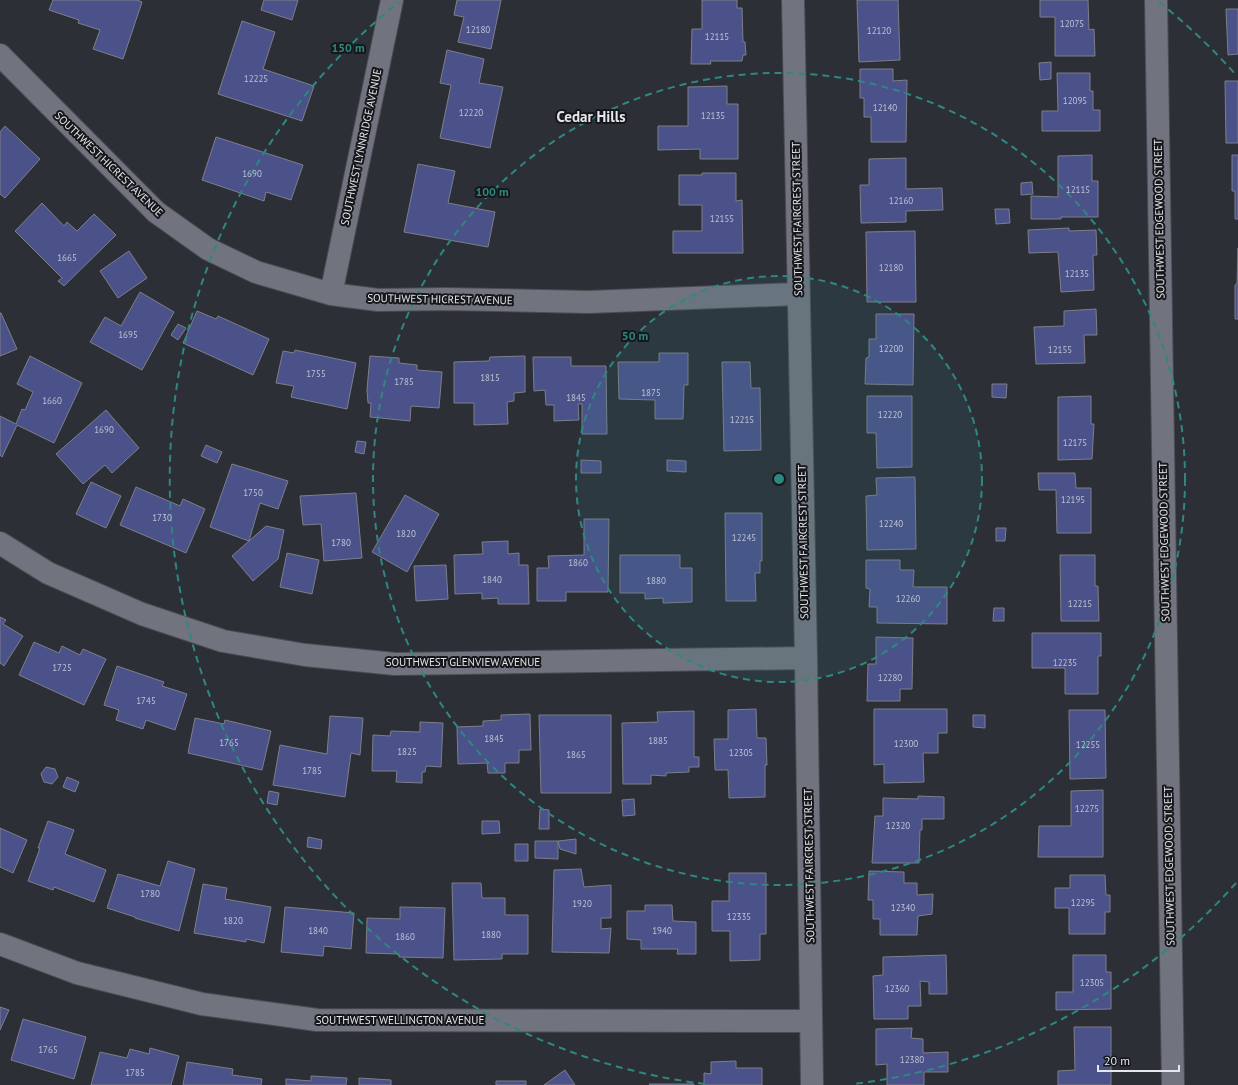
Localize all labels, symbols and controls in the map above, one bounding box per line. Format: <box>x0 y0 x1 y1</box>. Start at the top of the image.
house number: 12075 <box>1060 18 1084 29</box>
house number: 12180 <box>466 24 490 35</box>
house number: 12120 <box>867 25 891 36</box>
house number: 12115 <box>705 31 729 42</box>
text: 150 m <box>331 40 365 55</box>
street label: SOUTHWEST LYNNRIDGE AVENUE <box>338 67 384 227</box>
house number: 12225 <box>244 73 268 84</box>
house number: 12095 <box>1063 95 1087 106</box>
house number: 12140 <box>873 102 897 113</box>
house number: 12220 <box>459 107 483 118</box>
district label: Cedar Hills <box>556 107 626 126</box>
street label: SOUTHWEST HICREST AVENUE <box>52 108 166 220</box>
house number: 12135 <box>701 110 725 121</box>
street label: SOUTHWEST EDGEWOOD STREET <box>1151 139 1167 299</box>
street label: SOUTHWEST FAIRCREST STREET <box>789 142 805 296</box>
house number: 1690 <box>242 168 262 179</box>
text: 100 m <box>475 184 509 199</box>
house number: 12115 <box>1066 184 1090 195</box>
house number: 12160 <box>889 195 913 206</box>
house number: 12155 <box>710 213 734 224</box>
house number: 1665 <box>57 252 77 263</box>
house number: 12180 <box>879 262 903 273</box>
house number: 12135 <box>1065 268 1089 279</box>
street label: SOUTHWEST HICREST AVENUE <box>367 291 513 307</box>
text: 50 m <box>622 328 648 343</box>
house number: 1695 <box>118 329 138 340</box>
house number: 12200 <box>879 343 903 354</box>
house number: 12155 <box>1048 344 1072 355</box>
house number: 1755 <box>306 368 326 379</box>
house number: 1815 <box>480 372 500 383</box>
house number: 1785 <box>394 376 414 387</box>
house number: 1875 <box>641 387 661 398</box>
house number: 1845 <box>566 392 586 403</box>
house number: 1660 <box>42 395 62 406</box>
house number: 12220 <box>878 409 902 420</box>
house number: 12215 <box>730 414 754 425</box>
house number: 1690 <box>94 424 114 435</box>
house number: 12175 <box>1063 437 1087 448</box>
street label: SOUTHWEST EDGEWOOD STREET <box>1156 462 1172 622</box>
street label: SOUTHWEST FAIRCREST STREET <box>795 465 811 619</box>
centre of rings <box>772 472 786 486</box>
house number: 1750 <box>243 487 263 498</box>
house number: 12195 <box>1061 494 1085 505</box>
house number: 1730 <box>152 512 172 523</box>
house number: 12240 <box>879 518 903 529</box>
house number: 1820 <box>396 528 416 539</box>
house number: 12245 <box>732 532 756 543</box>
house number: 1780 <box>331 537 351 548</box>
house number: 1860 <box>568 557 588 568</box>
house number: 1840 <box>482 574 502 585</box>
house number: 1880 <box>646 575 666 586</box>
house number: 12260 <box>896 593 920 604</box>
house number: 12215 <box>1068 598 1092 609</box>
street label: SOUTHWEST GLENVIEW AVENUE <box>386 655 540 669</box>
house number: 12235 <box>1053 657 1077 668</box>
house number: 1725 <box>52 662 72 673</box>
house number: 12280 <box>878 672 902 683</box>
house number: 1745 <box>136 695 156 706</box>
house number: 1845 <box>484 733 504 744</box>
house number: 1885 <box>648 735 668 746</box>
house number: 1765 <box>219 737 239 748</box>
house number: 12300 <box>894 738 918 749</box>
house number: 12255 <box>1076 739 1100 750</box>
house number: 1825 <box>397 746 417 757</box>
house number: 12305 <box>729 747 753 758</box>
house number: 1865 <box>566 749 586 760</box>
house number: 1785 <box>302 765 322 776</box>
street label: SOUTHWEST EDGEWOOD STREET <box>1161 786 1177 946</box>
street label: SOUTHWEST FAIRCREST STREET <box>801 789 817 943</box>
house number: 12275 <box>1075 803 1099 814</box>
house number: 12320 <box>886 820 910 831</box>
house number: 1780 <box>140 888 160 899</box>
house number: 12295 <box>1071 897 1095 908</box>
house number: 1920 <box>572 898 592 909</box>
house number: 12340 <box>891 902 915 913</box>
house number: 12335 <box>727 911 751 922</box>
house number: 1820 <box>223 915 243 926</box>
house number: 1840 <box>308 925 328 936</box>
house number: 1940 <box>652 925 672 936</box>
house number: 1880 <box>481 929 501 940</box>
house number: 1860 <box>395 931 415 942</box>
house number: 12305 <box>1080 977 1104 988</box>
house number: 12360 <box>885 983 909 994</box>
street label: SOUTHWEST WELLINGTON AVENUE <box>316 1013 484 1027</box>
house number: 1765 <box>38 1044 58 1055</box>
scale bar <box>1098 1047 1179 1073</box>
text: 20 m <box>1104 1053 1130 1068</box>
house number: 12380 <box>900 1054 924 1065</box>
house number: 1785 <box>125 1067 145 1078</box>

